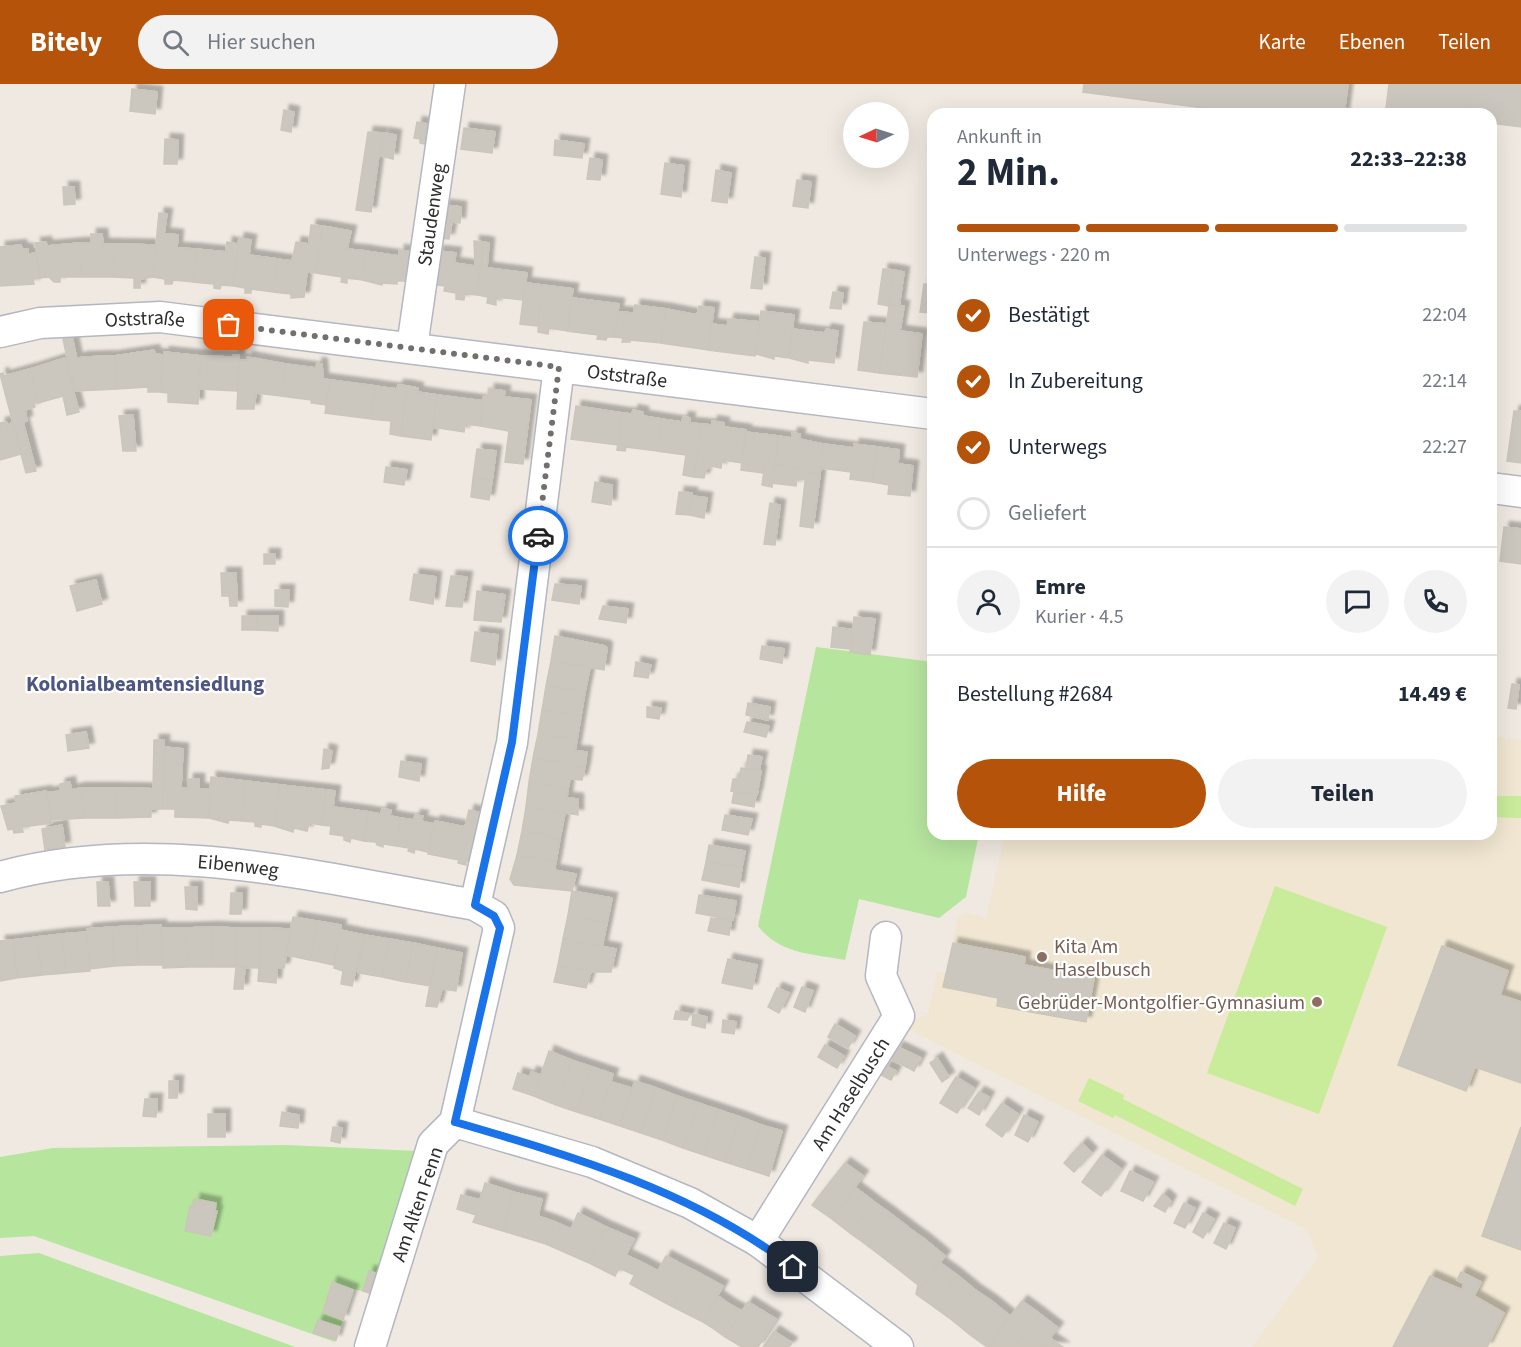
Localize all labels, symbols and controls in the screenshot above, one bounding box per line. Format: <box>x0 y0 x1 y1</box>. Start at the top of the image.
search box <box>138 15 558 69</box>
text: Bitely <box>30 22 102 62</box>
icon: search <box>159 26 192 59</box>
text: Hier suchen <box>207 26 316 58</box>
text: Karte <box>1259 27 1306 57</box>
text: Ebenen <box>1339 27 1405 57</box>
text: Teilen <box>1438 27 1491 57</box>
north arrow <box>843 102 909 168</box>
map controls <box>843 102 909 168</box>
text: Ankunft in <box>957 123 1042 151</box>
text: 22:33–22:38 <box>1350 143 1467 175</box>
text: 2 Min. <box>957 145 1060 201</box>
street label: Staudenweg <box>411 161 453 268</box>
text: Unterwegs · 220 m <box>957 241 1110 269</box>
pin <box>203 299 254 350</box>
icon: check <box>957 299 990 332</box>
text: Bestätigt <box>1008 299 1090 331</box>
text: 22:04 <box>1422 301 1467 329</box>
street label: Oststraße <box>104 304 187 335</box>
icon: bag <box>212 308 245 341</box>
street label: Oststraße <box>585 358 669 396</box>
icon: check <box>957 365 990 398</box>
text: In Zubereitung <box>1008 365 1143 397</box>
text: 22:14 <box>1422 367 1467 395</box>
icon: check <box>957 431 990 464</box>
text: Unterwegs <box>1008 431 1107 463</box>
text: 22:27 <box>1422 433 1467 461</box>
text: Geliefert <box>1008 497 1087 529</box>
courier <box>508 506 568 566</box>
icon: car <box>522 520 555 553</box>
button: person <box>957 570 1020 633</box>
button: chat <box>1326 570 1389 633</box>
button: phone <box>1404 570 1467 633</box>
text: Emre <box>1035 571 1086 603</box>
text: Kurier · 4.5 <box>1035 603 1124 631</box>
district label: Kolonialbeamtensiedlung <box>26 669 264 699</box>
text: Bestellung #2684 <box>957 678 1113 710</box>
text: 14.49 € <box>1398 678 1467 710</box>
button: Hilfe <box>957 759 1206 828</box>
button: Teilen <box>1218 759 1467 828</box>
street label: Eibenweg <box>196 848 280 885</box>
place label: Kita Am Haselbusch <box>1054 933 1151 984</box>
marker: Kita Am Haselbusch <box>1035 950 1049 964</box>
place label: Gebrüder-Montgolfier-Gymnasium <box>1018 989 1305 1017</box>
marker: Gebrüder-Montgolfier-Gymnasium <box>1310 995 1324 1009</box>
street label: Am Haselbusch <box>805 1032 897 1156</box>
street label: Am Alten Fenn <box>385 1143 451 1266</box>
pin <box>767 1241 818 1292</box>
icon: home <box>776 1250 809 1283</box>

